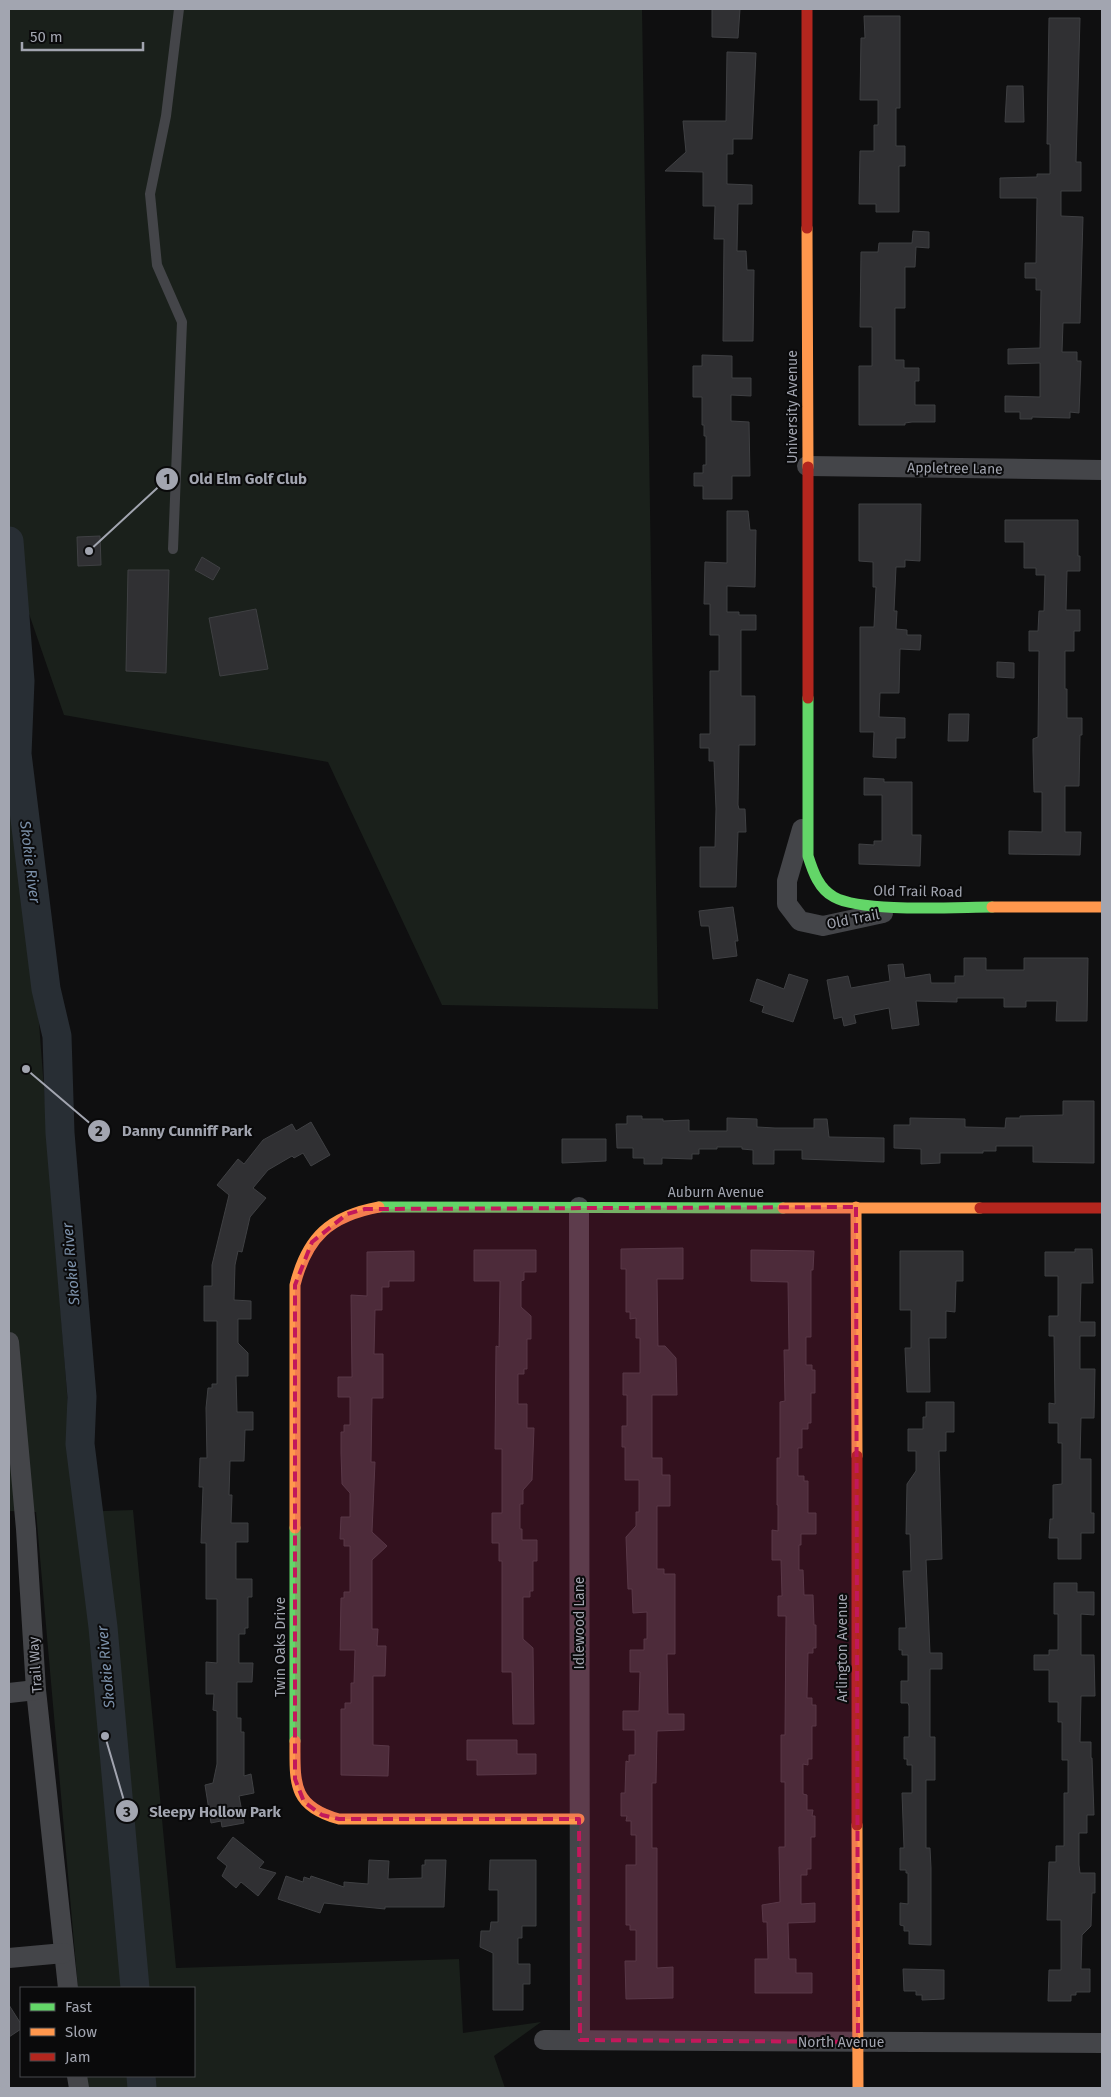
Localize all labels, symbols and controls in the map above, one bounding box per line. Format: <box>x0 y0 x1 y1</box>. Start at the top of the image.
scale bar <box>22 20 144 52</box>
text: 50 m <box>30 28 63 46</box>
street label: University Avenue <box>784 350 801 464</box>
street label: Appletree Lane <box>907 459 1003 478</box>
callout: Old Elm Golf Club <box>154 464 317 494</box>
text: 1 <box>164 470 170 488</box>
text: Old Elm Golf Club <box>189 470 307 488</box>
water label: Skokie River <box>16 819 44 905</box>
street label: Old Trail Road <box>873 882 963 901</box>
street label: Old Trail <box>825 906 881 933</box>
callout: Danny Cunniff Park <box>87 1116 262 1146</box>
text: 2 <box>95 1122 103 1140</box>
text: Danny Cunniff Park <box>122 1122 253 1140</box>
street label: Auburn Avenue <box>668 1184 764 1201</box>
water label: Skokie River <box>58 1221 84 1307</box>
street label: Idlewood Lane <box>571 1577 588 1669</box>
street label: Arlington Avenue <box>834 1594 851 1702</box>
street label: Twin Oaks Drive <box>272 1597 289 1697</box>
water label: Skokie River <box>93 1624 119 1710</box>
street label: Trail Way <box>25 1636 46 1694</box>
callout: Sleepy Hollow Park <box>114 1796 291 1826</box>
text: 3 <box>122 1803 131 1821</box>
text: Sleepy Hollow Park <box>149 1803 281 1821</box>
legend <box>20 1987 195 2077</box>
text: Fast <box>65 1998 92 2016</box>
text: Slow <box>65 2023 97 2041</box>
street label: North Avenue <box>798 2034 884 2051</box>
text: Jam <box>65 2048 91 2066</box>

